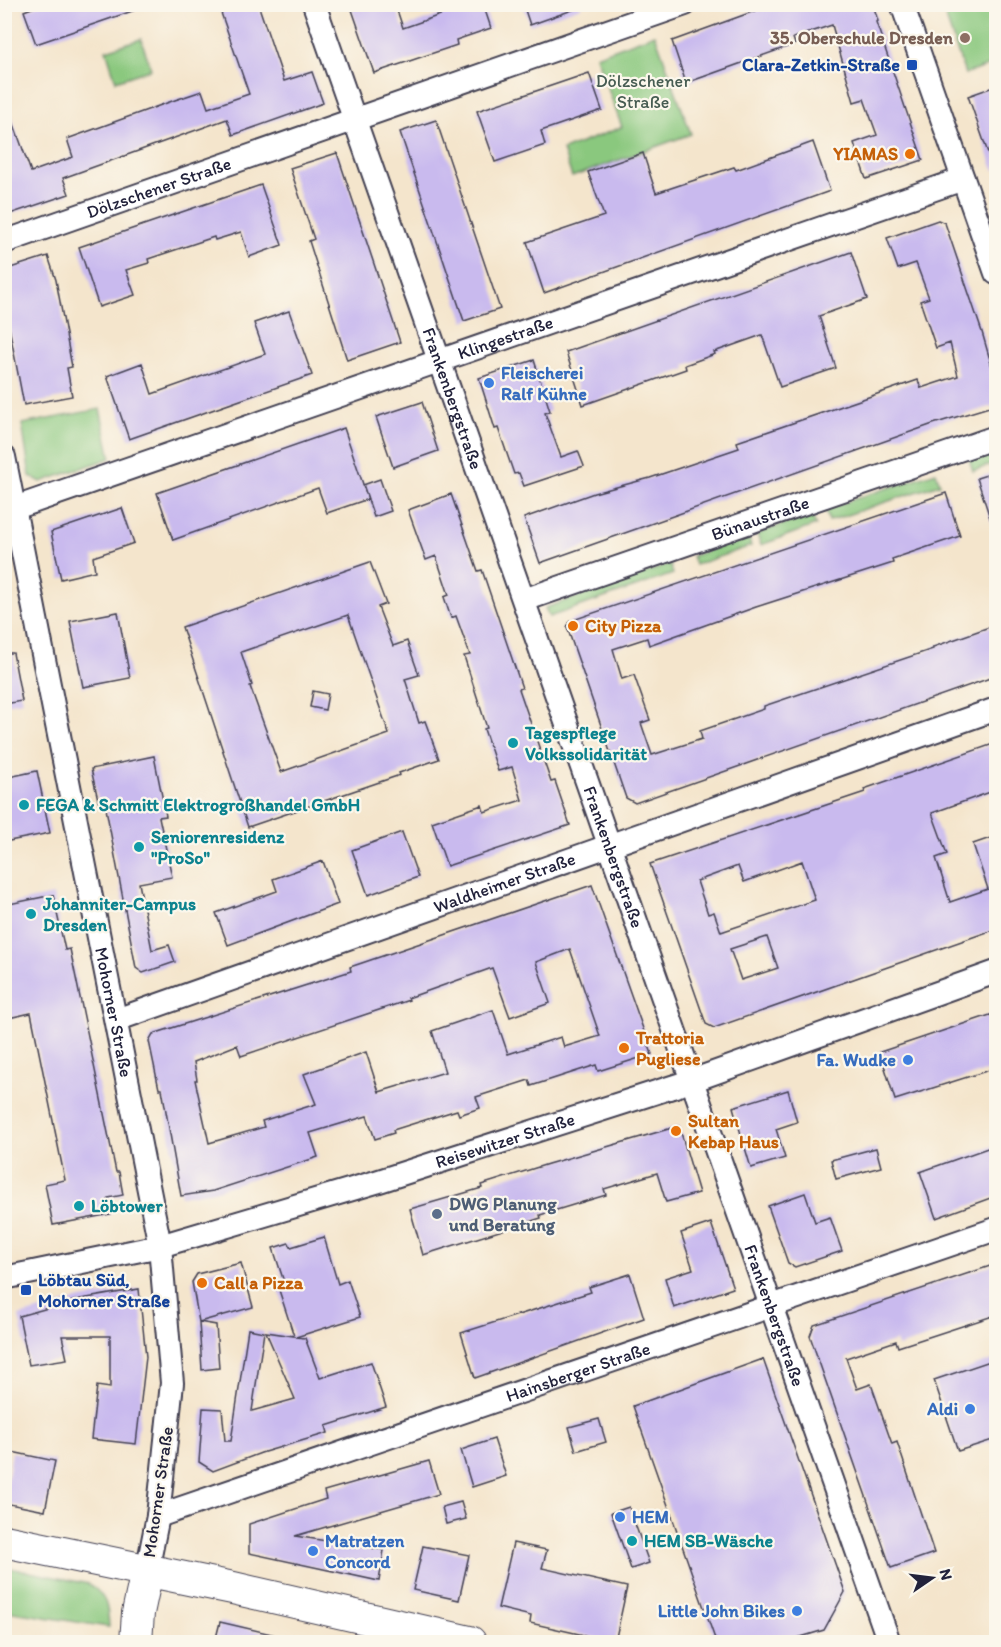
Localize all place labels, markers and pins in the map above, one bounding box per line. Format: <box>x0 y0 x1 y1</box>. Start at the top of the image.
place label: 35. Oberschule Dresden <box>770 27 954 49</box>
marker: 35. Oberschule Dresden <box>958 31 972 45</box>
place label: Clara-Zetkin-Straße <box>742 54 900 76</box>
marker: Clara-Zetkin-Straße <box>905 58 919 72</box>
place label: YIAMAS <box>832 143 898 165</box>
marker: YIAMAS <box>903 147 917 161</box>
place label: Fleischerei Ralf Kühne <box>501 362 587 405</box>
marker: Fleischerei Ralf Kühne <box>482 376 496 390</box>
place label: City Pizza <box>585 615 662 637</box>
marker: City Pizza <box>566 619 580 633</box>
place label: Tagespflege Volkssolidarität <box>524 722 647 765</box>
marker: Tagespflege Volkssolidarität <box>506 736 520 750</box>
place label: FEGA & Schmitt Elektrogroßhandel GmbH <box>36 794 360 816</box>
marker: FEGA & Schmitt Elektrogroßhandel GmbH <box>17 798 31 812</box>
place label: Seniorenresidenz "ProSo" <box>151 826 285 869</box>
marker: Seniorenresidenz "ProSo" <box>132 840 146 854</box>
place label: Johanniter-Campus Dresden <box>42 893 196 936</box>
marker: Johanniter-Campus Dresden <box>24 907 38 921</box>
place label: Trattoria Pugliese <box>635 1027 705 1070</box>
marker: Trattoria Pugliese <box>617 1041 631 1055</box>
place label: Fa. Wudke <box>817 1049 896 1071</box>
marker: Fa. Wudke <box>901 1053 915 1067</box>
place label: Sultan Kebap Haus <box>688 1110 779 1153</box>
marker: Sultan Kebap Haus <box>669 1124 683 1138</box>
place label: DWG Planung und Beratung <box>448 1193 557 1236</box>
place label: Löbtower <box>91 1195 163 1217</box>
marker: Löbtower <box>72 1199 86 1213</box>
marker: DWG Planung und Beratung <box>430 1207 444 1221</box>
place label: Löbtau Süd, Mohorner Straße <box>38 1269 170 1312</box>
place label: Call a Pizza <box>214 1272 304 1294</box>
marker: Call a Pizza <box>195 1276 209 1290</box>
marker: Löbtau Süd, Mohorner Straße <box>19 1283 33 1297</box>
place label: Aldi <box>926 1398 958 1420</box>
marker: Aldi <box>963 1402 977 1416</box>
place label: HEM <box>632 1506 669 1528</box>
marker: HEM <box>613 1510 627 1524</box>
place label: Matratzen Concord <box>325 1530 405 1573</box>
place label: HEM SB-Wäsche <box>644 1530 773 1552</box>
marker: HEM SB-Wäsche <box>625 1534 639 1548</box>
marker: Matratzen Concord <box>306 1544 320 1558</box>
place label: Little John Bikes <box>658 1600 785 1622</box>
marker: Little John Bikes <box>790 1604 804 1618</box>

